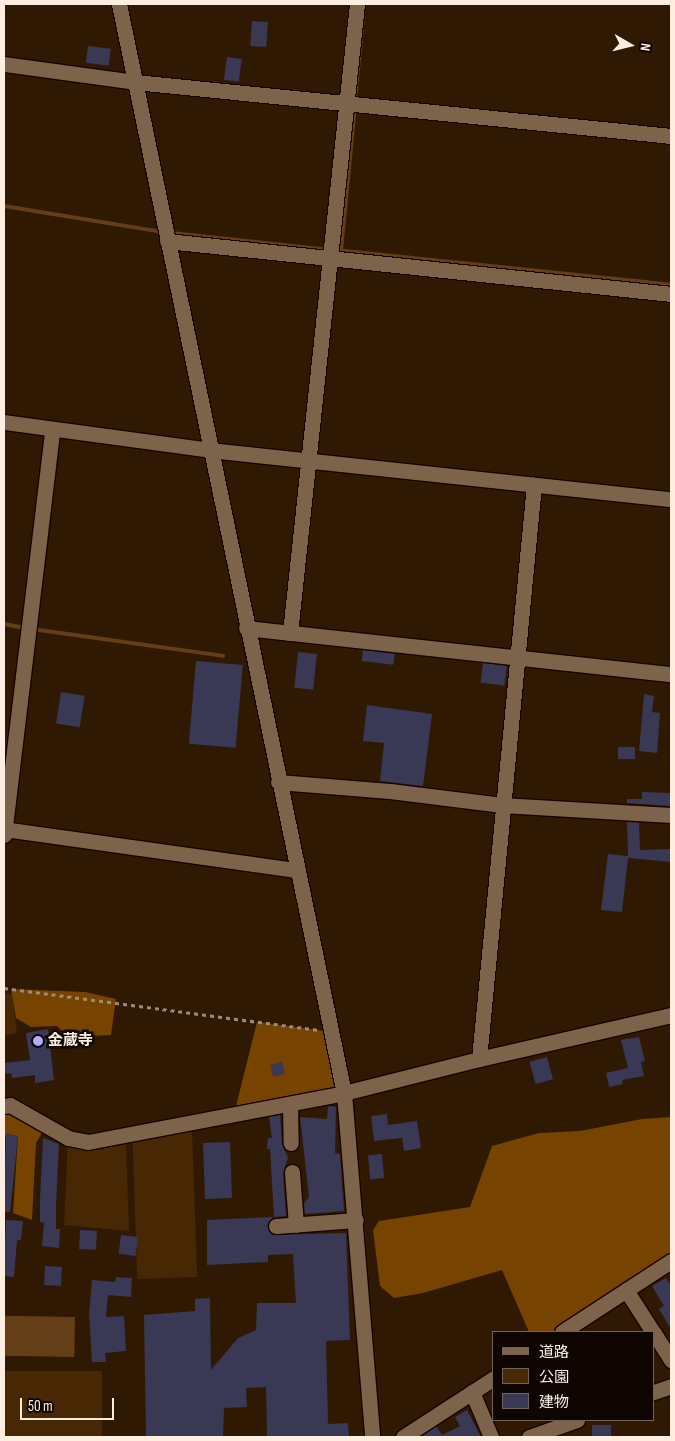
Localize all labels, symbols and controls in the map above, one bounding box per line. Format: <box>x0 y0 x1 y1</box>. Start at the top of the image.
north arrow <box>605 20 655 70</box>
text: N <box>636 42 654 52</box>
place label: 金蔵寺 <box>48 1032 93 1050</box>
marker: 金蔵寺 <box>32 1035 44 1047</box>
legend <box>492 1331 655 1421</box>
text: 道路 <box>539 1343 569 1362</box>
text: 公園 <box>539 1368 569 1387</box>
scale bar <box>22 1388 116 1420</box>
text: 建物 <box>539 1393 569 1412</box>
text: 50 m <box>28 1397 53 1416</box>

